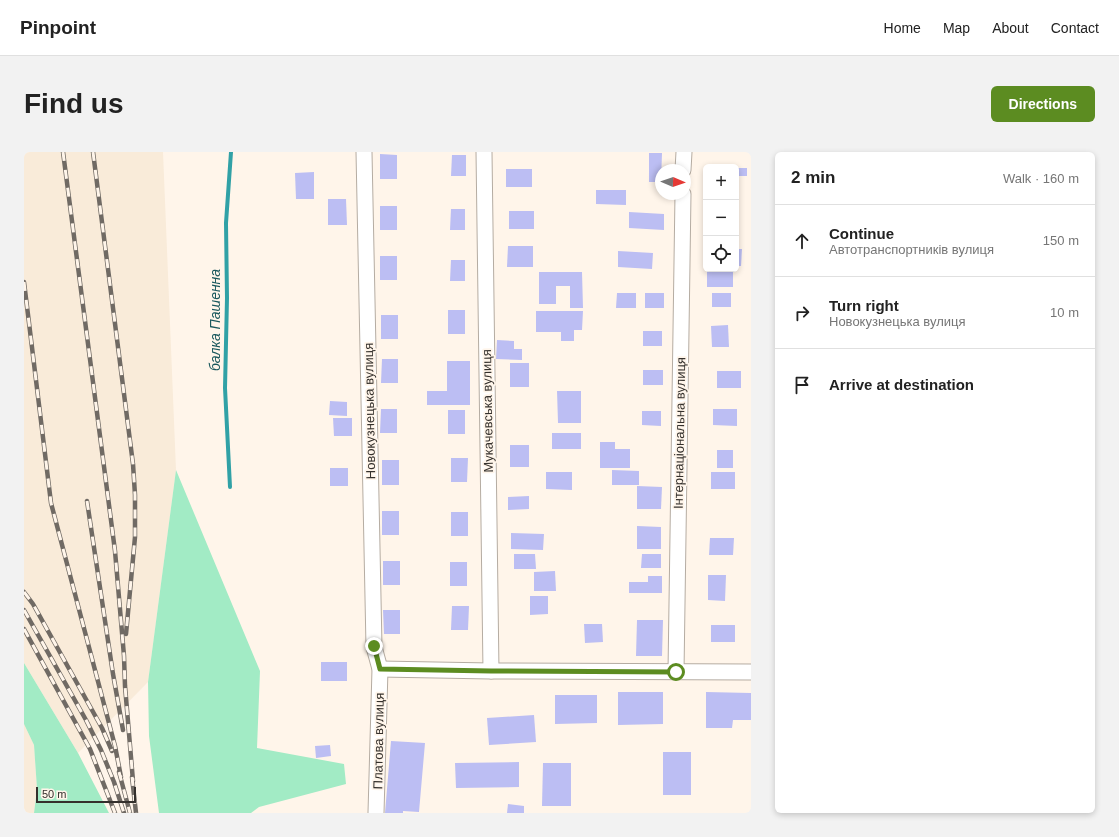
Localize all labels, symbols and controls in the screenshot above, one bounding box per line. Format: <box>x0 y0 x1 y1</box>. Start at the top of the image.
text: Pinpoint <box>20 17 96 38</box>
text: Home <box>884 20 921 36</box>
text: Map <box>943 20 970 36</box>
text: About <box>992 20 1029 36</box>
text: Contact <box>1051 20 1099 36</box>
button: Directions <box>991 86 1095 122</box>
text: Find us <box>24 88 124 119</box>
north arrow <box>655 164 691 200</box>
map controls <box>703 164 739 272</box>
button: + <box>703 164 739 200</box>
text: 2 min <box>791 168 835 187</box>
text: Walk · 160 m <box>1003 171 1079 186</box>
button: − <box>703 200 739 236</box>
text: Continue <box>829 225 894 242</box>
icon: ahead <box>791 230 813 252</box>
text: 150 m <box>1043 233 1079 248</box>
button: locate <box>703 236 739 272</box>
text: Автотранспортників вулиця <box>829 242 994 257</box>
water label: балка Пашенна <box>207 269 223 371</box>
text: Turn right <box>829 297 899 314</box>
icon: right <box>791 302 813 324</box>
text: 10 m <box>1050 305 1079 320</box>
text: Новокузнецька вулиця <box>829 314 966 329</box>
street label: Новокузнецька вулиця <box>361 343 378 479</box>
street label: Мукачевська вулиця <box>479 349 496 473</box>
street label: Інтернаціональна вулиця <box>671 357 688 509</box>
icon: arrive <box>791 374 813 396</box>
text: Arrive at destination <box>829 376 974 393</box>
route end <box>365 637 383 655</box>
route start <box>667 663 685 681</box>
street label: Платова вулиця <box>370 693 387 789</box>
scale bar <box>36 785 136 804</box>
text: 50 m <box>42 788 66 800</box>

